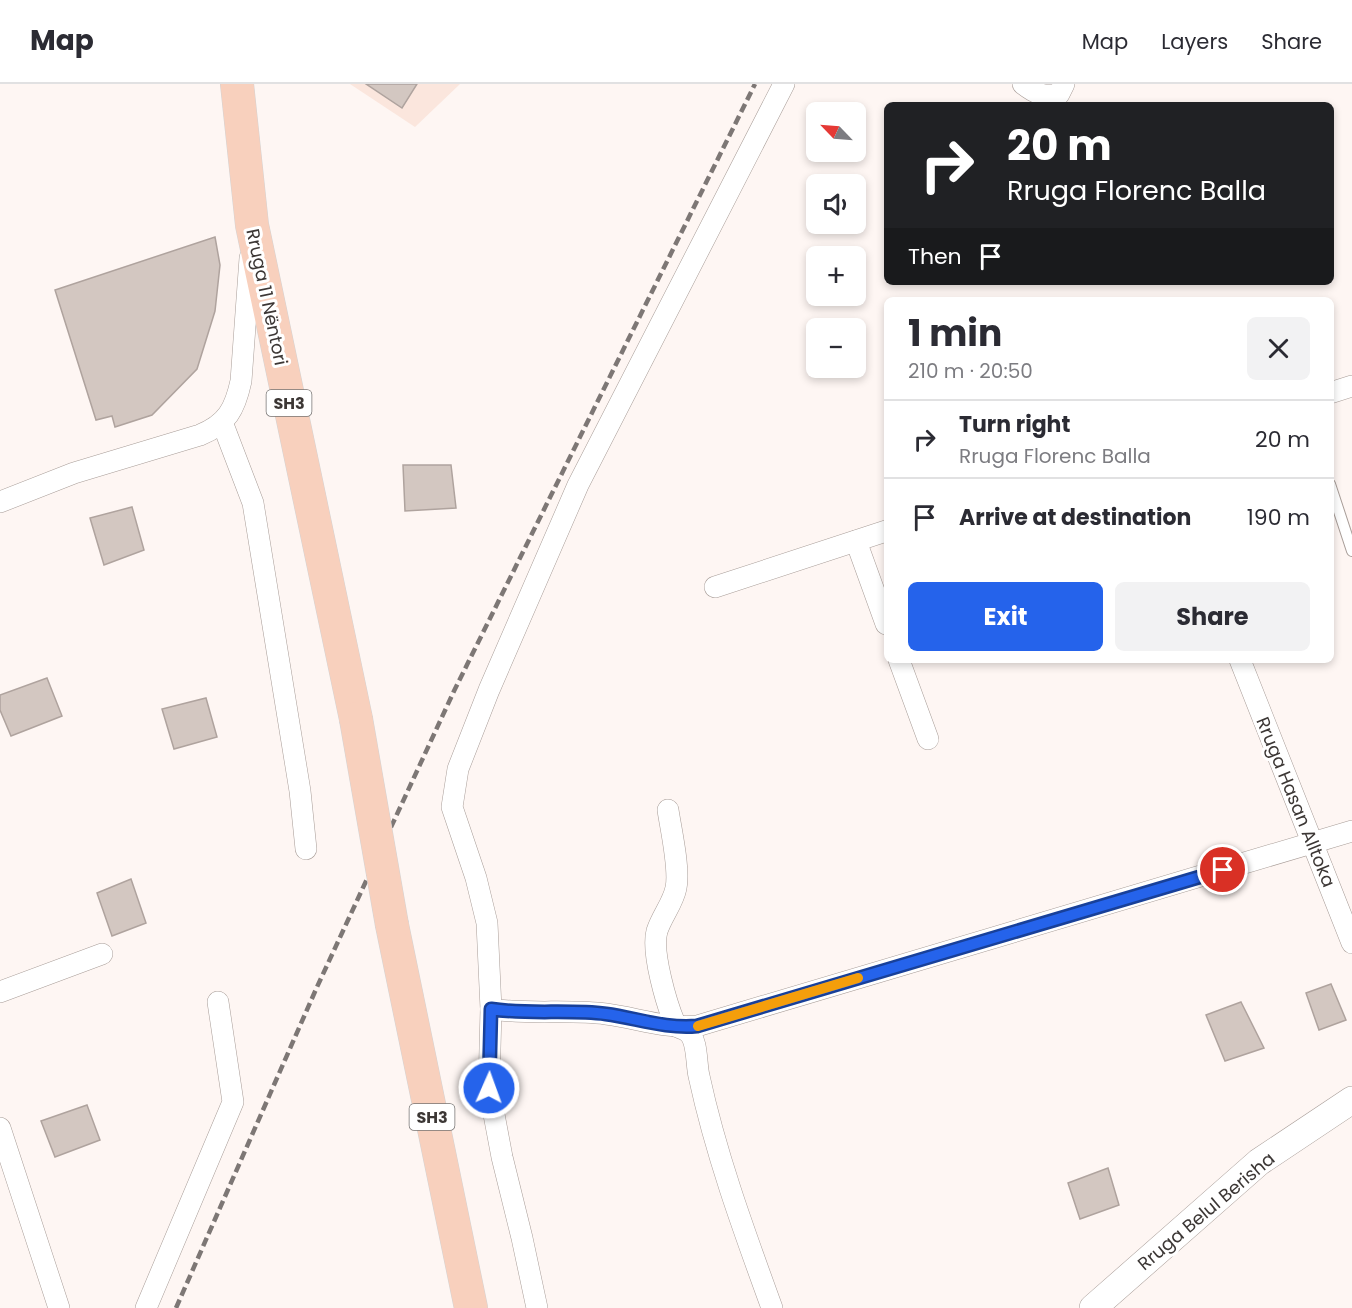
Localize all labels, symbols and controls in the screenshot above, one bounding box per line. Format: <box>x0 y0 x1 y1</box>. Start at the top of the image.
text: Map <box>30 21 94 60</box>
text: Map <box>1082 27 1128 56</box>
text: Layers <box>1161 27 1228 56</box>
text: Share <box>1261 27 1322 56</box>
north arrow <box>806 102 866 162</box>
map controls <box>806 102 866 378</box>
text: 20 m <box>1007 116 1112 175</box>
icon: right <box>908 126 986 204</box>
text: Rruga Florenc Balla <box>1007 172 1266 209</box>
button: sound <box>806 174 866 234</box>
street label: Rruga 11 Nëntori <box>240 226 294 368</box>
icon: arrive <box>974 240 1007 273</box>
text: Then <box>908 241 962 272</box>
button: + <box>806 246 866 306</box>
text: 1 min <box>908 308 1002 359</box>
button: close <box>1247 317 1310 380</box>
button: − <box>806 318 866 378</box>
text: 210 m · 20:50 <box>908 357 1033 385</box>
road number: SH3 <box>266 390 312 416</box>
text: Turn right <box>959 409 1070 440</box>
icon: right <box>908 423 941 456</box>
text: 20 m <box>1255 424 1310 455</box>
text: Rruga Florenc Balla <box>959 442 1151 470</box>
icon: arrive <box>908 501 941 534</box>
text: Arrive at destination <box>959 502 1191 533</box>
text: 190 m <box>1247 502 1310 533</box>
button: Exit <box>908 582 1103 651</box>
button: Share <box>1115 582 1310 651</box>
street label: Rruga Hasan Alltoka <box>1250 713 1342 891</box>
pin <box>1197 844 1248 895</box>
icon: arrive <box>1206 853 1239 886</box>
position arrow <box>457 1056 521 1120</box>
road number: SH3 <box>410 1104 454 1130</box>
street label: Rruga Belul Berisha <box>1132 1146 1280 1276</box>

